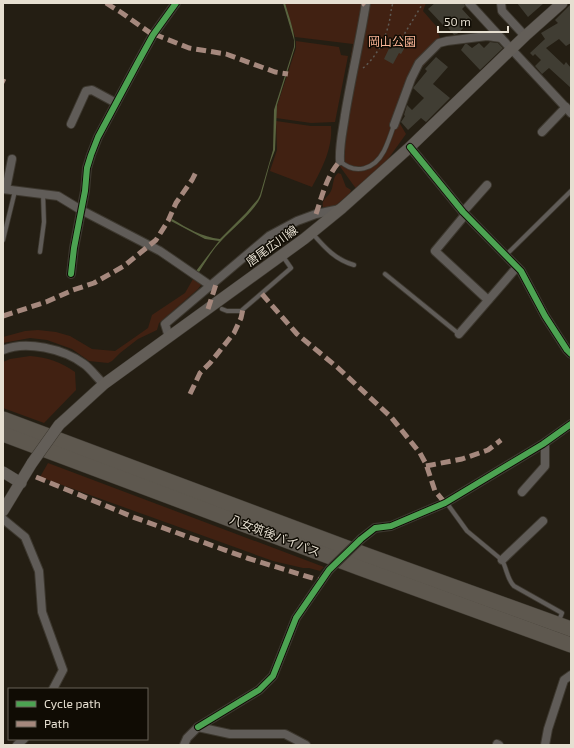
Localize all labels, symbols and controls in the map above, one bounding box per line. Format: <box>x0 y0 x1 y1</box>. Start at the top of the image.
scale bar <box>438 8 508 34</box>
text: 50 m <box>444 14 471 28</box>
park label: 岡山公園 <box>368 34 416 48</box>
street label: 唐尾広川線 <box>243 222 300 268</box>
street label: 八女筑後バイパス <box>228 511 323 559</box>
legend <box>8 688 148 740</box>
text: Cycle path <box>44 696 101 710</box>
text: Path <box>44 716 69 730</box>

